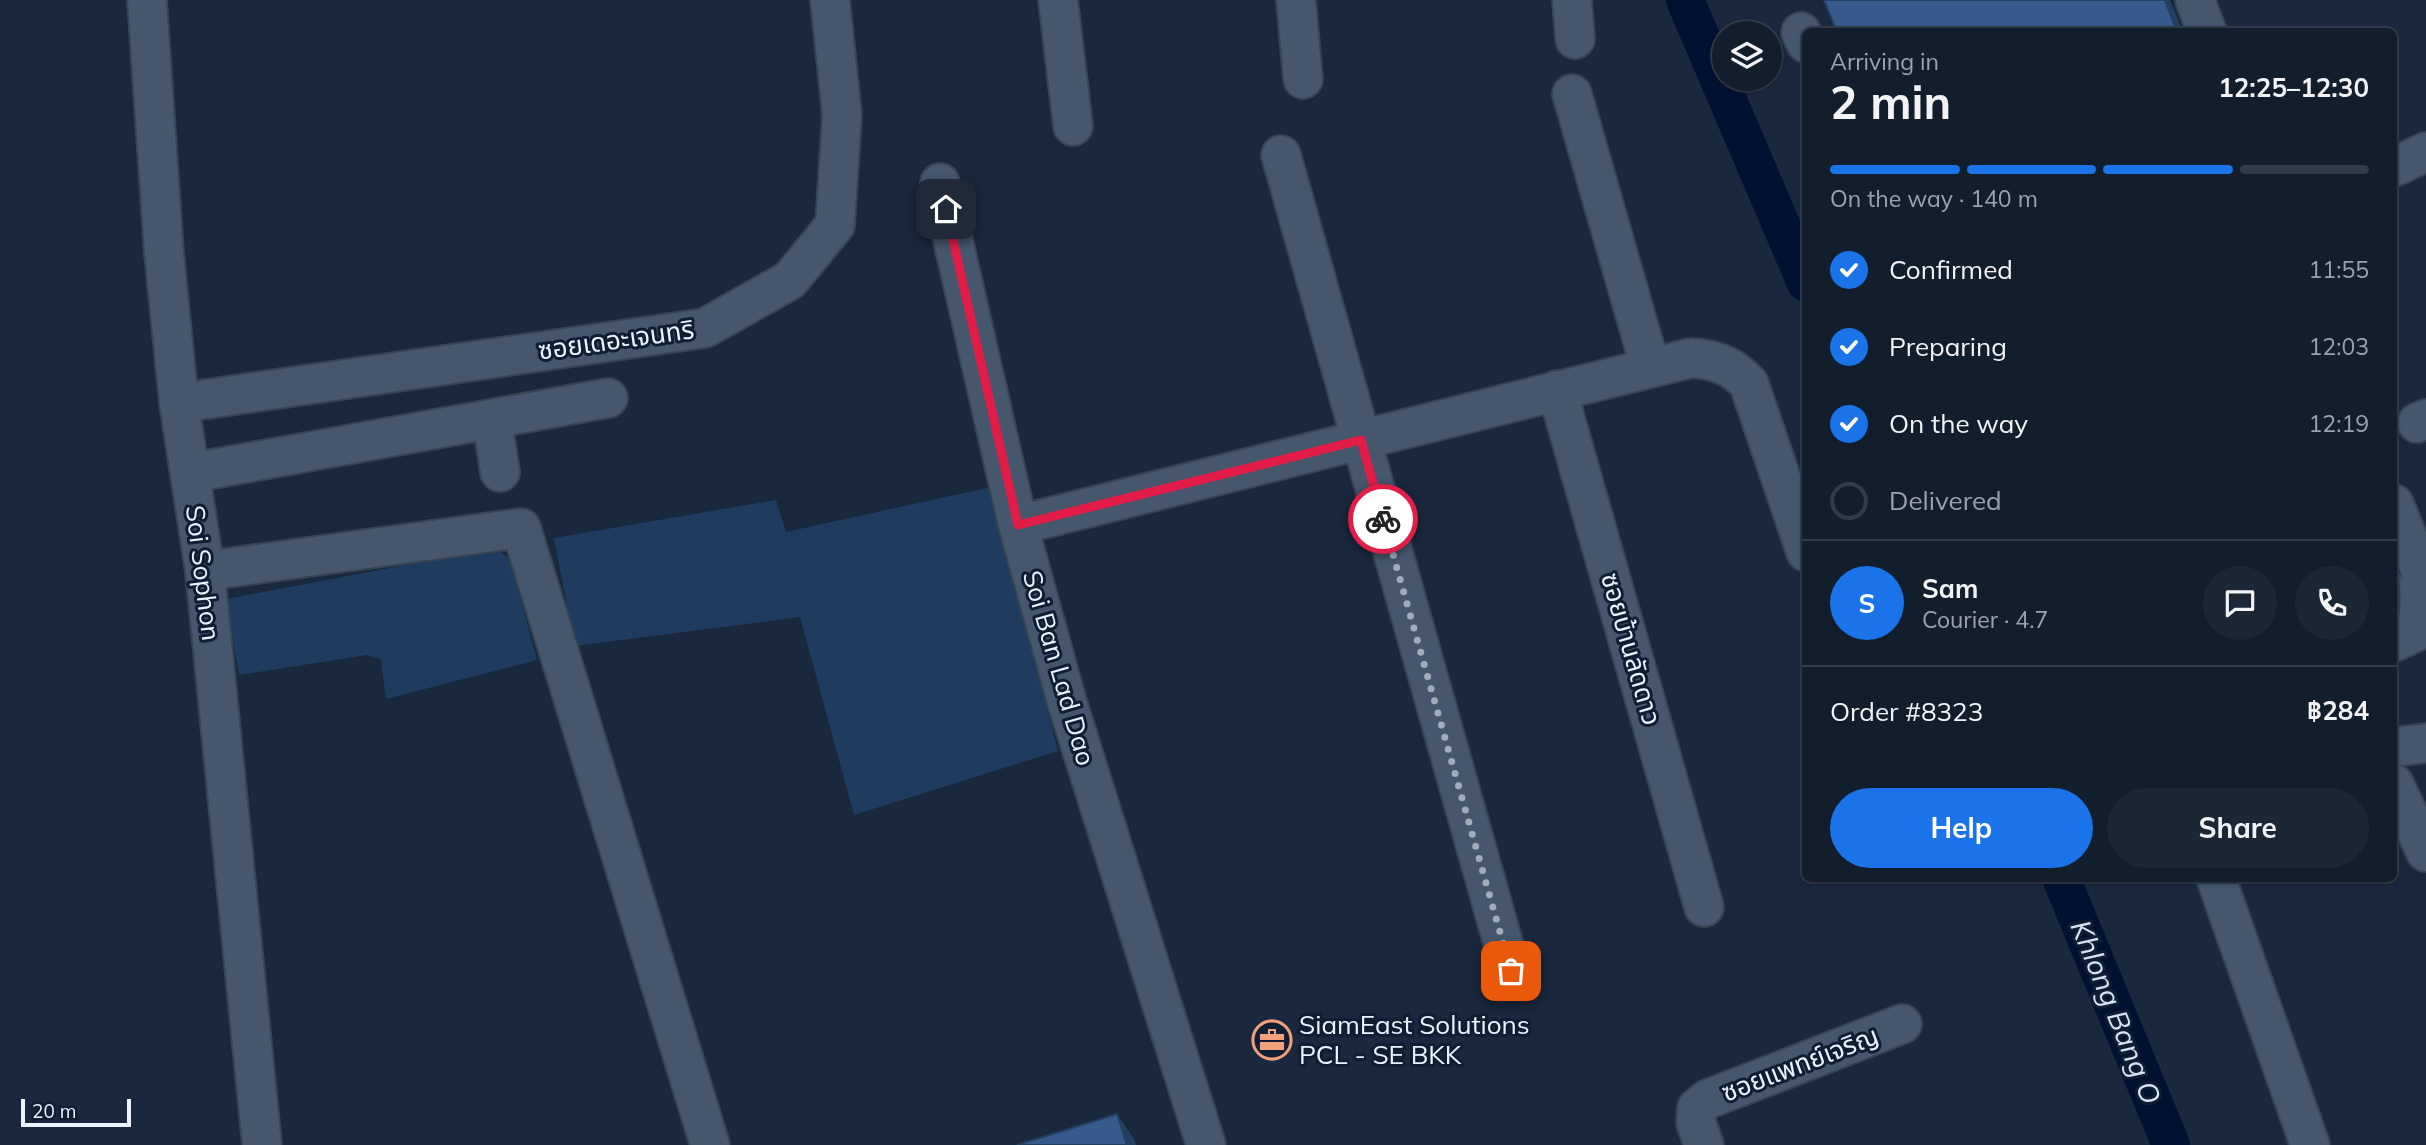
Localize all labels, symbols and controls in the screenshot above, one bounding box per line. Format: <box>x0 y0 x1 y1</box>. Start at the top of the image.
map controls <box>1712 21 1782 91</box>
button: layers <box>1712 21 1782 91</box>
text: Arriving in <box>1830 47 1939 76</box>
text: 12:25–12:30 <box>2218 71 2369 104</box>
text: 2 min <box>1830 73 1951 131</box>
pin <box>916 179 976 239</box>
text: On the way · 140 m <box>1830 184 2038 213</box>
icon: home <box>927 190 965 228</box>
icon: check <box>1830 251 1868 289</box>
text: Confirmed <box>1889 253 2013 286</box>
text: 11:55 <box>2309 255 2369 284</box>
street label: ซอยเดอะเจนทริ <box>536 312 696 367</box>
icon: check <box>1830 328 1868 366</box>
text: Preparing <box>1889 330 2007 363</box>
text: 12:03 <box>2309 332 2369 361</box>
icon: check <box>1830 405 1868 443</box>
text: On the way <box>1889 407 2028 440</box>
text: 12:19 <box>2309 409 2369 438</box>
courier <box>1348 484 1418 554</box>
text: Delivered <box>1889 484 2002 517</box>
icon: bike <box>1364 500 1402 538</box>
street label: Soi Sophon <box>179 503 228 642</box>
button: chat <box>2203 566 2277 640</box>
button: phone <box>2295 566 2369 640</box>
street label: Soi Ban Lad Dao <box>1016 567 1103 769</box>
street label: ซอยบ้านลัดดาว <box>1594 569 1669 729</box>
text: Sam <box>1922 572 1978 605</box>
text: S <box>1859 587 1875 620</box>
text: Courier · 4.7 <box>1922 605 2048 634</box>
text: ฿284 <box>2307 694 2369 727</box>
text: Order #8323 <box>1830 695 1983 728</box>
button: Help <box>1830 788 2093 868</box>
button: Share <box>2107 788 2369 868</box>
water label: Khlong Bang O <box>2064 915 2169 1109</box>
pin <box>1481 941 1541 1001</box>
icon: bag <box>1492 952 1530 990</box>
place label: SiamEast Solutions PCL - SE BKK <box>1299 1008 1530 1071</box>
street label: ซอยแพทย์เจริญ <box>1717 1018 1883 1109</box>
office icon: SiamEast Solutions PCL - SE BKK <box>1251 1019 1293 1061</box>
scale bar <box>21 1096 131 1128</box>
text: 20 m <box>32 1099 76 1123</box>

